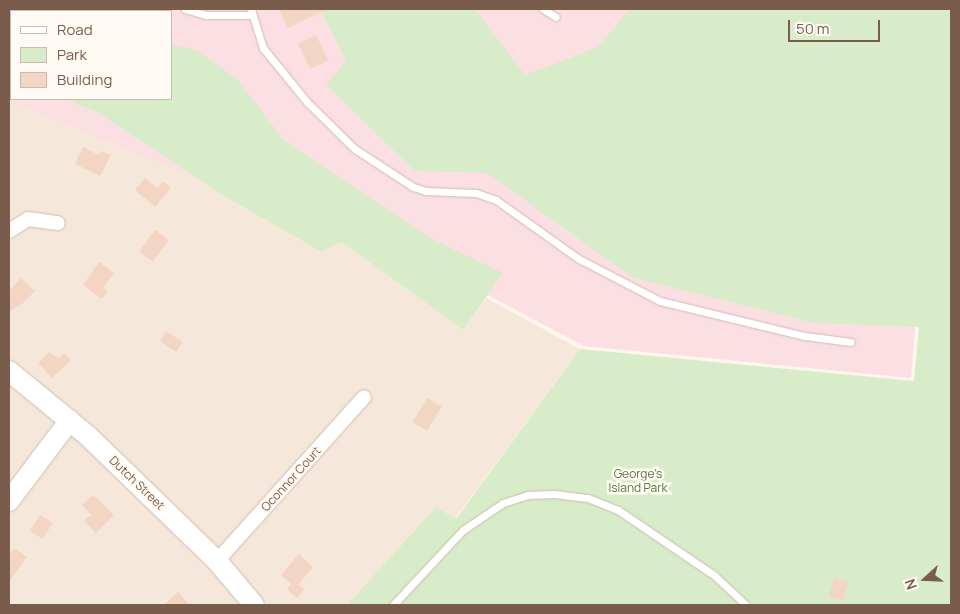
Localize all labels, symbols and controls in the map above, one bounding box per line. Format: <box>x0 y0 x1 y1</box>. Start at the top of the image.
legend <box>10 10 172 100</box>
scale bar <box>790 10 882 42</box>
text: 50 m <box>796 18 830 39</box>
text: Road <box>57 19 93 40</box>
text: Park <box>57 44 87 65</box>
text: Building <box>57 69 112 90</box>
street label: Oconnor Court <box>258 444 324 514</box>
street label: Dutch Street <box>106 453 168 513</box>
park label: George's Island Park <box>608 467 668 495</box>
north arrow <box>900 554 950 604</box>
text: N <box>900 576 921 592</box>

